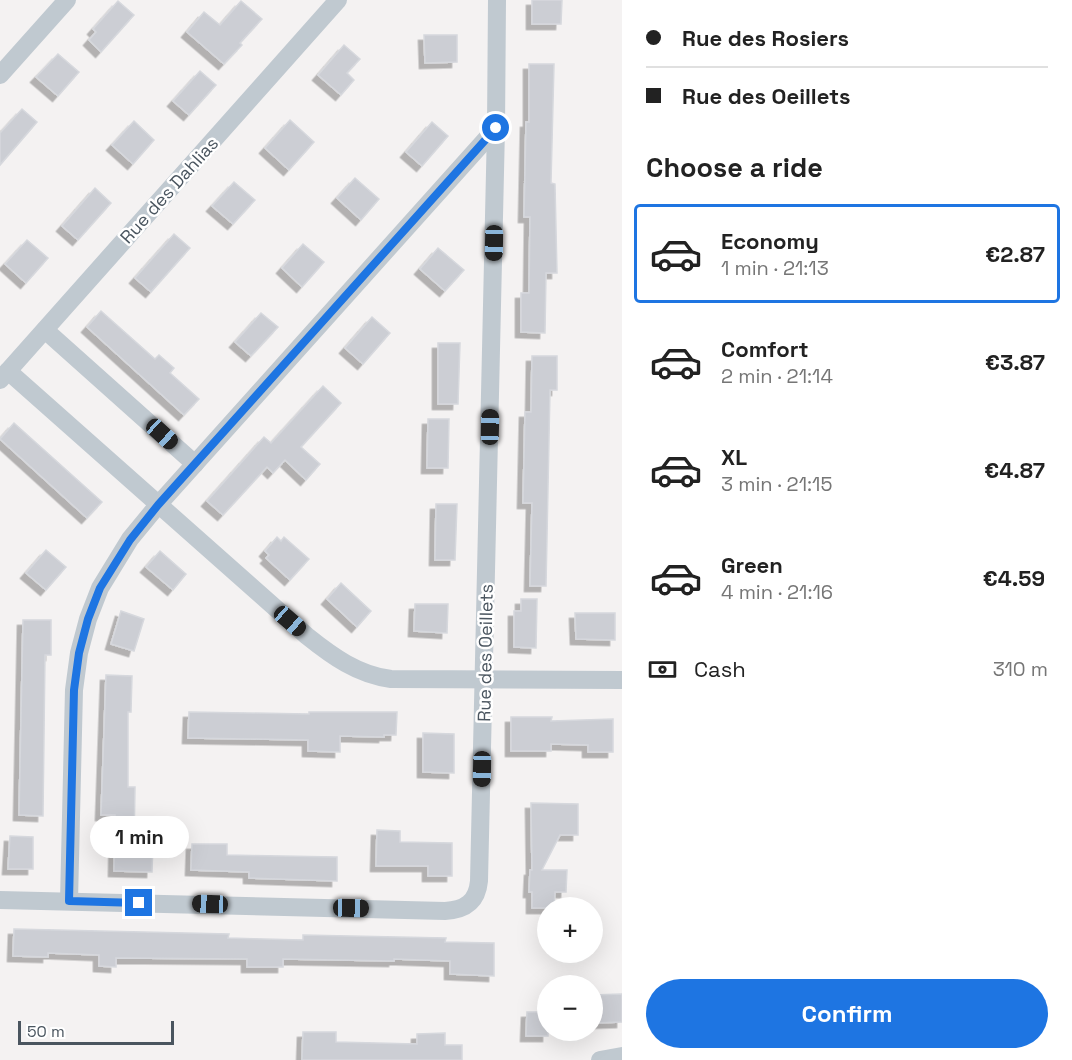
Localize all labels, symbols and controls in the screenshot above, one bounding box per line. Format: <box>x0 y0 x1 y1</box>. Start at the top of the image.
text: Rue des Rosiers <box>682 24 849 52</box>
text: Rue des Oeillets <box>682 82 851 110</box>
route start <box>482 114 509 141</box>
street label: Rue des Dahlias <box>115 132 223 248</box>
text: Choose a ride <box>646 150 823 185</box>
car <box>485 225 503 261</box>
icon: car <box>649 227 703 281</box>
text: Economy <box>721 227 819 255</box>
text: €2.87 <box>985 240 1045 268</box>
text: 1 min · 21:13 <box>721 255 829 281</box>
icon: car <box>649 335 703 389</box>
text: Comfort <box>721 335 809 363</box>
text: €3.87 <box>985 348 1045 376</box>
text: 2 min · 21:14 <box>721 363 833 389</box>
car <box>481 409 499 445</box>
car <box>143 415 181 453</box>
icon: car <box>649 443 703 497</box>
text: XL <box>721 443 747 471</box>
text: €4.87 <box>984 456 1045 484</box>
text: 3 min · 21:15 <box>721 471 832 497</box>
icon: car <box>649 551 703 605</box>
text: Green <box>721 551 783 579</box>
text: €4.59 <box>983 564 1045 592</box>
text: 4 min · 21:16 <box>721 579 833 605</box>
street label: Rue des Oeillets <box>472 584 498 722</box>
car <box>271 602 309 640</box>
icon: cash <box>646 653 679 686</box>
text: Cash <box>694 655 746 683</box>
text: 310 m <box>993 656 1048 682</box>
car <box>473 751 491 787</box>
callout: 1 min <box>90 816 188 858</box>
text: 1 min <box>115 824 164 850</box>
route end <box>125 889 152 916</box>
car <box>192 894 228 914</box>
map controls <box>537 897 603 1041</box>
button: + <box>537 897 603 963</box>
car <box>333 899 369 917</box>
button: − <box>537 975 603 1041</box>
button: Confirm <box>646 979 1048 1048</box>
scale bar <box>18 1018 174 1046</box>
text: 50 m <box>27 1021 65 1042</box>

